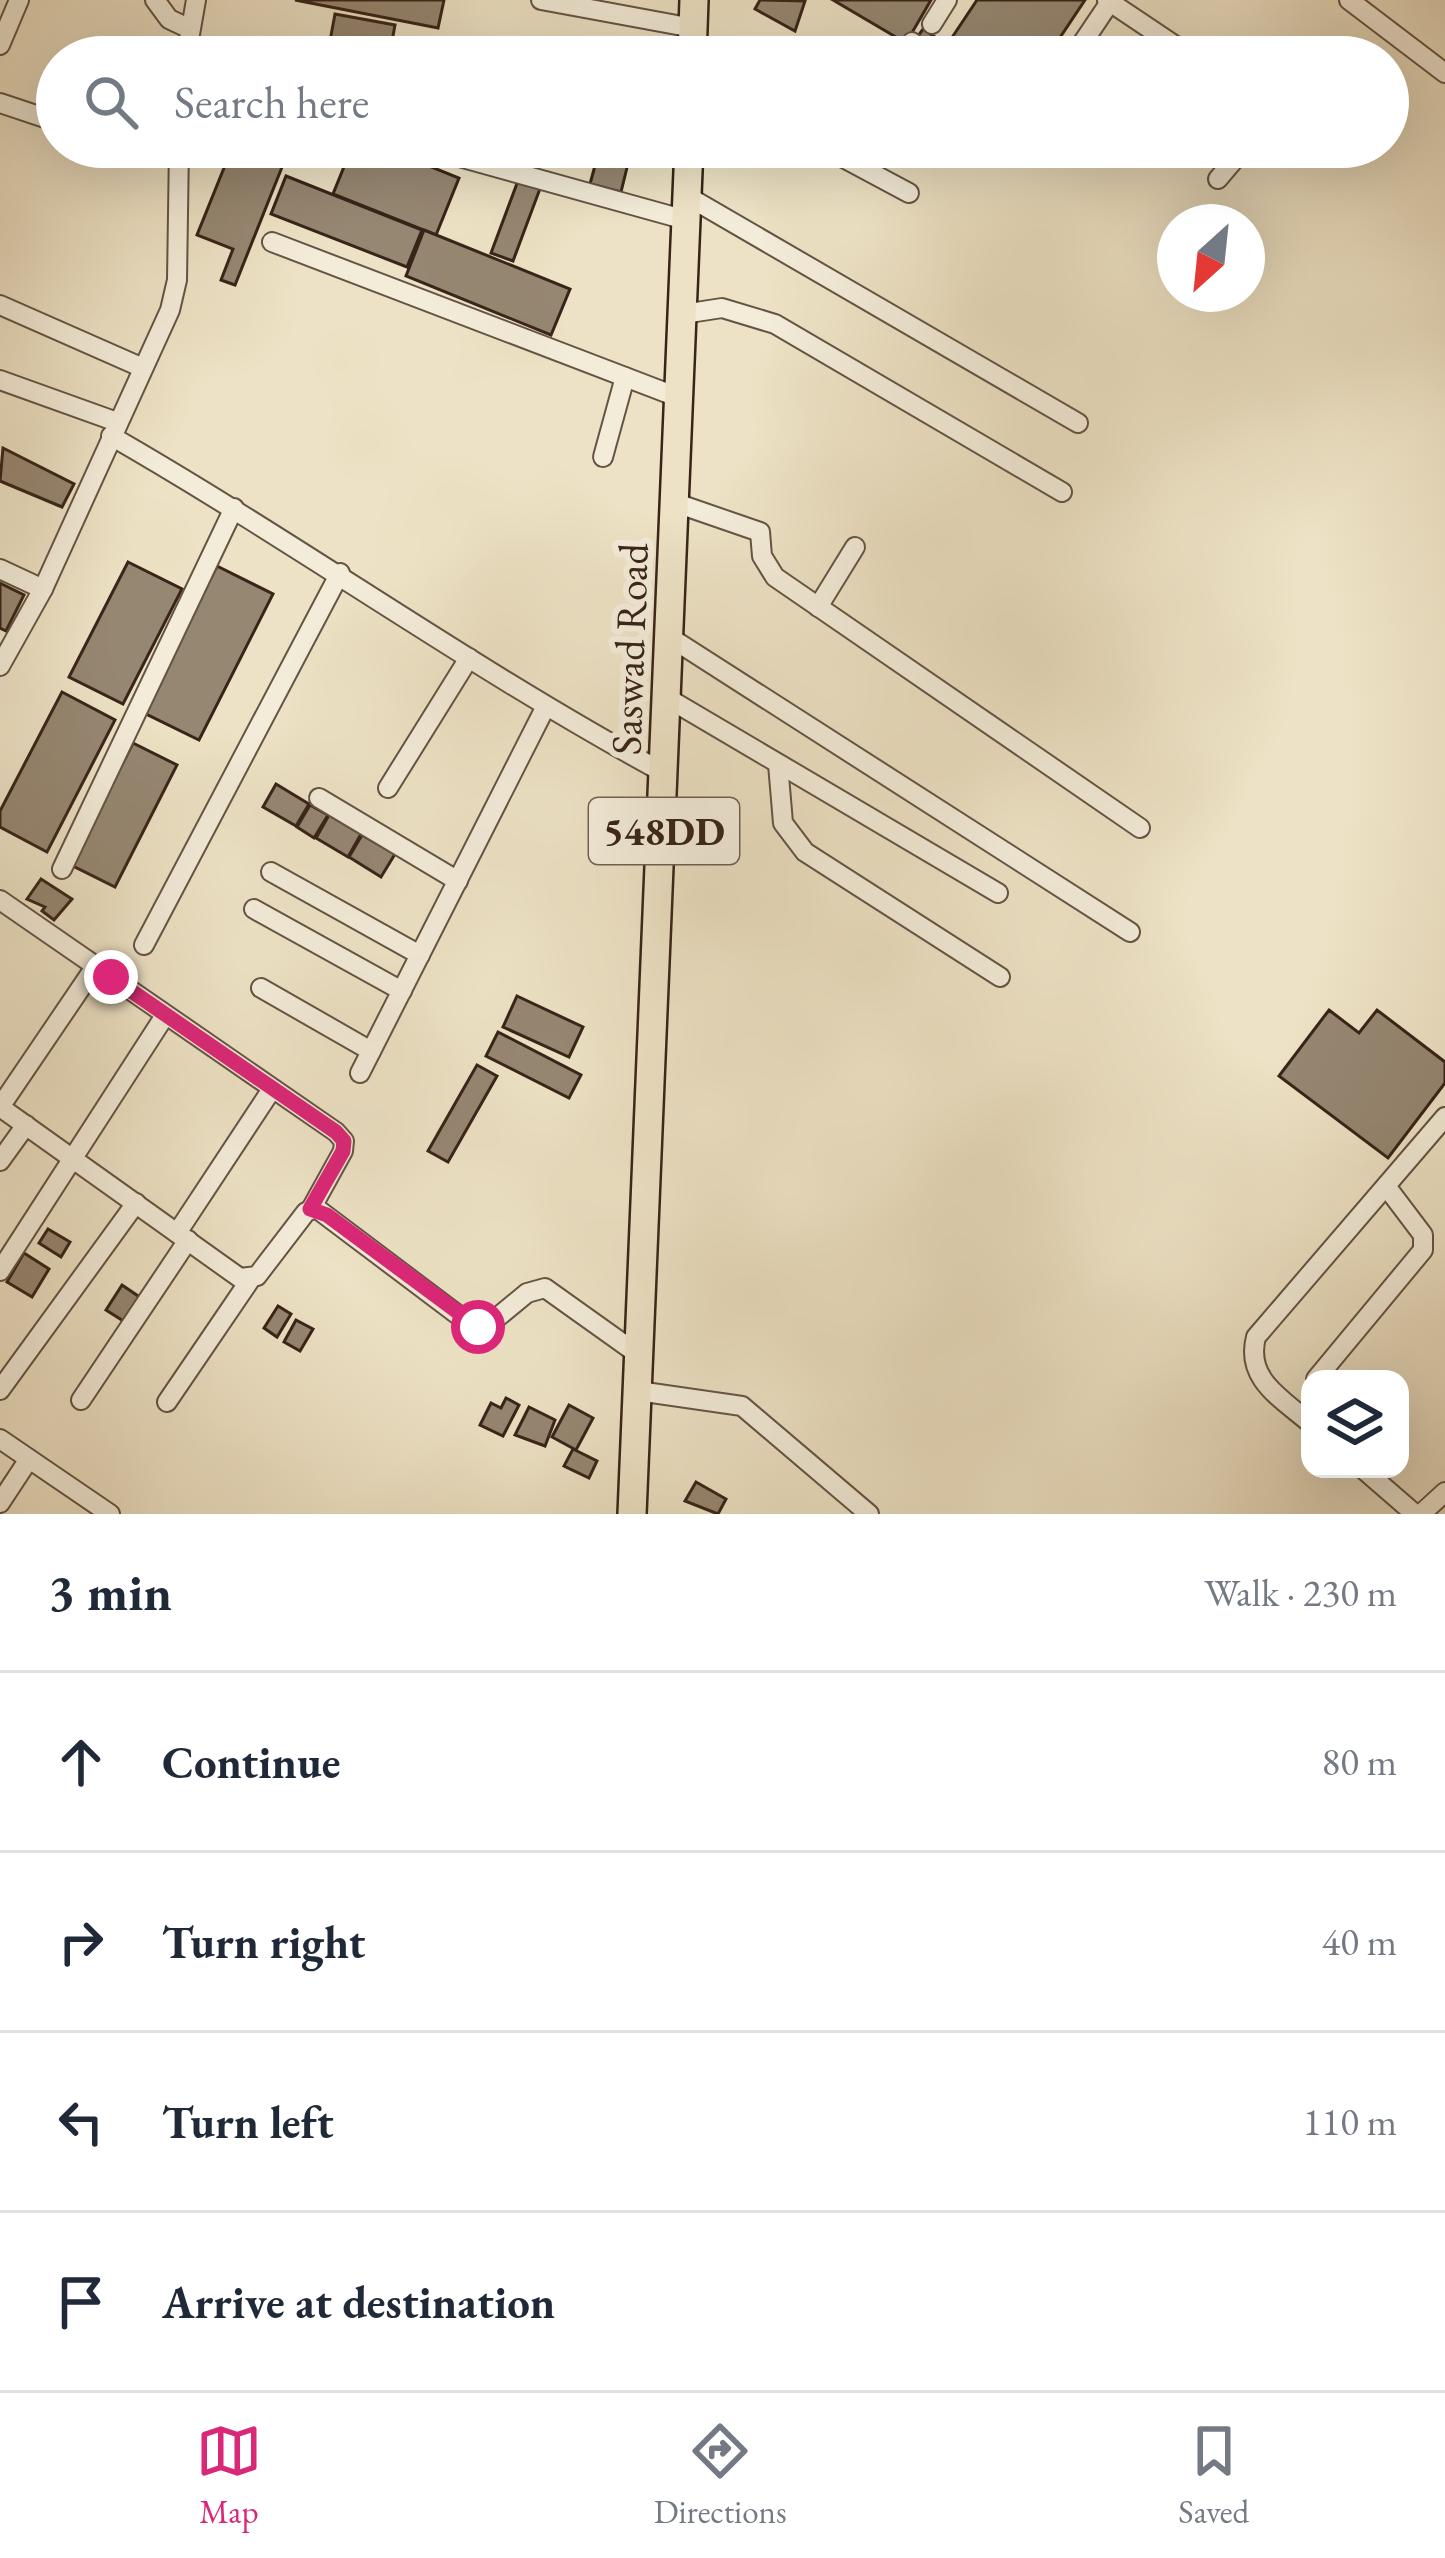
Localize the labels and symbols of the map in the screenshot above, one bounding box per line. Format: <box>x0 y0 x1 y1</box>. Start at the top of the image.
north arrow <box>1157 204 1265 312</box>
street label: Saswad Road <box>598 541 661 756</box>
road number: 548DD <box>589 798 739 864</box>
route end <box>84 950 138 1004</box>
route start <box>451 1300 505 1354</box>

